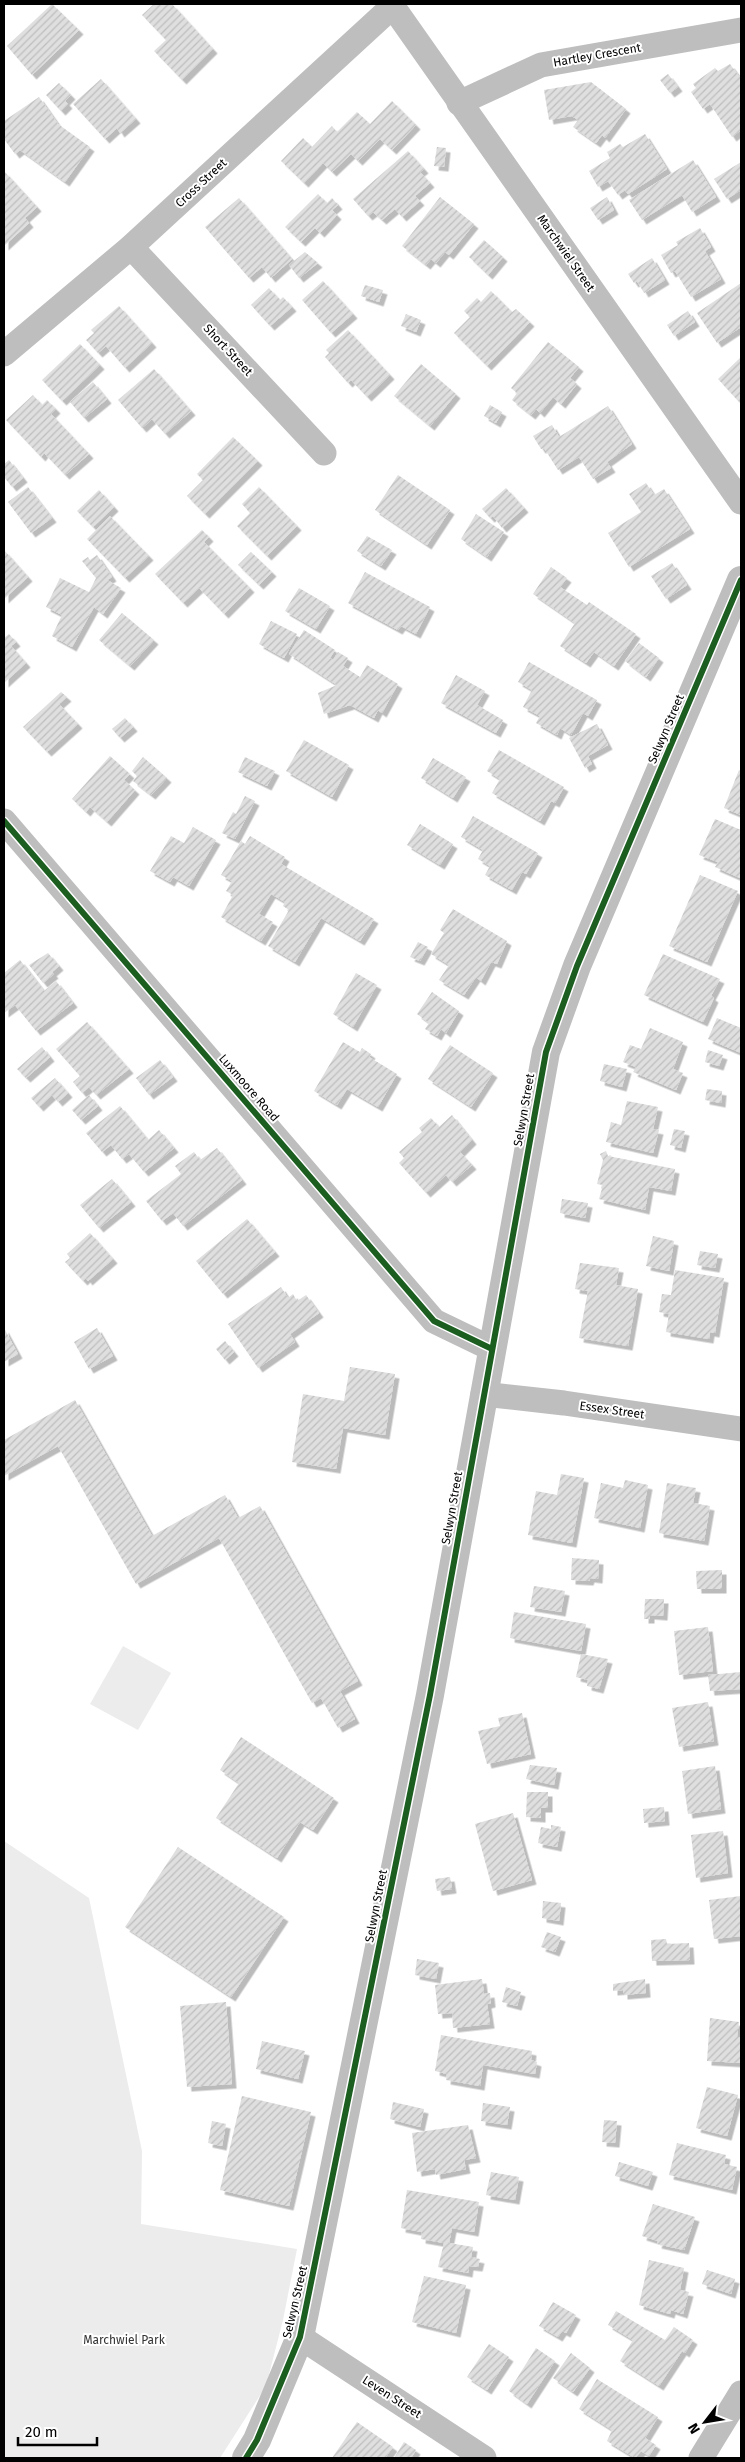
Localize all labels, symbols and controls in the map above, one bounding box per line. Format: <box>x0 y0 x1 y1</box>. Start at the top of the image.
street label: Hartley Crescent <box>552 40 643 70</box>
street label: Cross Street <box>173 155 230 210</box>
street label: Marchwiel Street <box>534 212 598 295</box>
street label: Short Street <box>201 321 256 379</box>
street label: Selwyn Street <box>645 692 687 766</box>
street label: Luxmoore Road <box>216 1051 282 1125</box>
street label: Selwyn Street <box>511 1072 537 1148</box>
street label: Essex Street <box>579 1399 646 1422</box>
street label: Selwyn Street <box>439 1470 465 1546</box>
street label: Selwyn Street <box>362 1868 390 1944</box>
street label: Selwyn Street <box>280 2264 310 2340</box>
park label: Marchwiel Park <box>83 2333 166 2347</box>
street label: Leven Street <box>360 2373 425 2422</box>
north arrow <box>680 2397 730 2447</box>
scale bar <box>18 2414 96 2446</box>
text: N <box>685 2420 704 2437</box>
text: 20 m <box>25 2423 58 2441</box>

